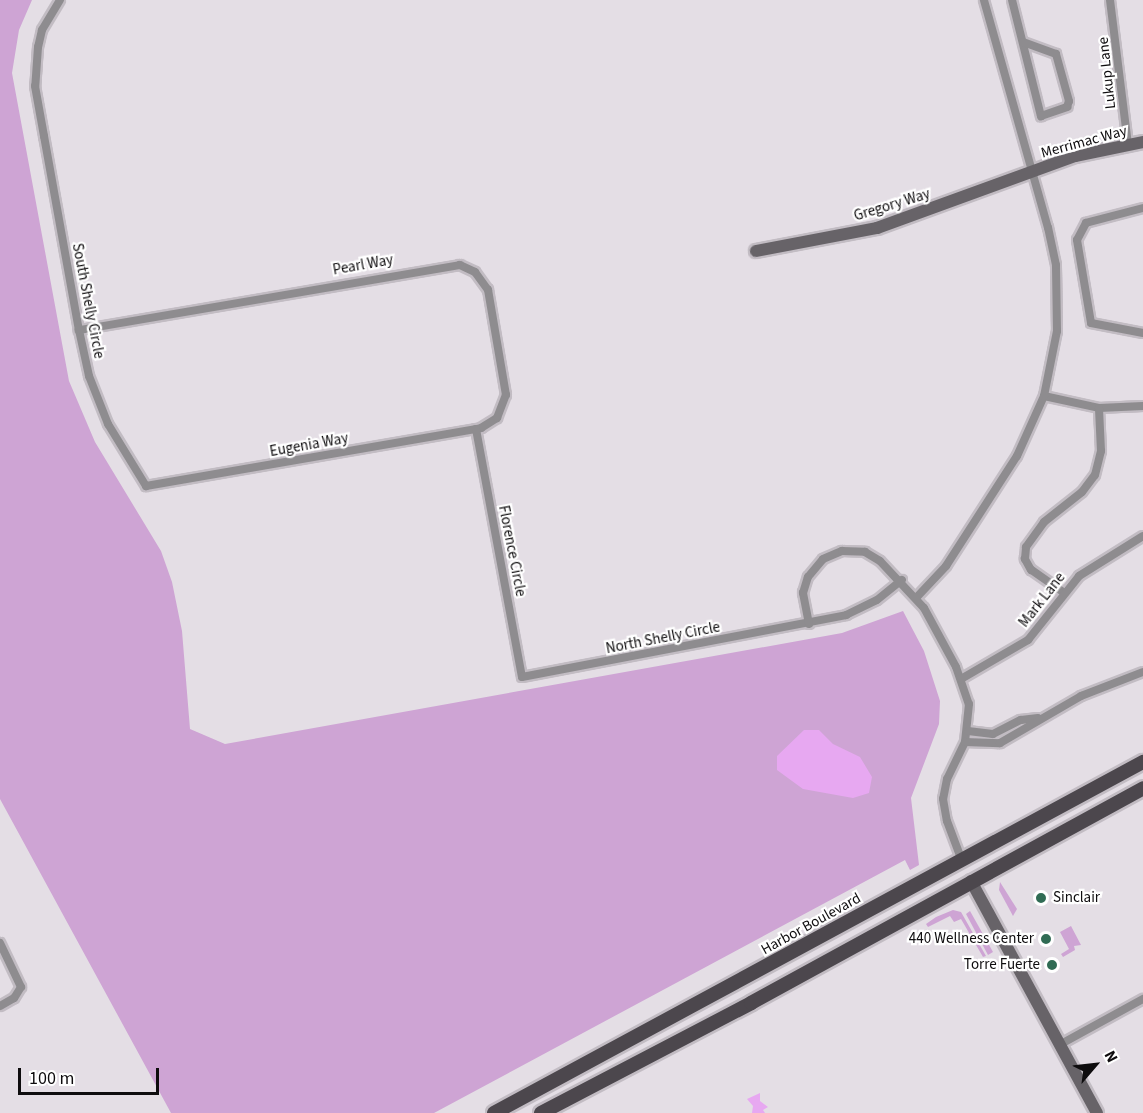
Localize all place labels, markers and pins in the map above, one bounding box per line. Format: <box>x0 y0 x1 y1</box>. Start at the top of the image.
place label: Sinclair <box>1053 889 1100 907</box>
marker: Sinclair <box>1034 891 1048 905</box>
place label: 440 Wellness Center <box>909 930 1034 948</box>
marker: 440 Wellness Center <box>1039 932 1053 946</box>
place label: Torre Fuerte <box>964 956 1040 974</box>
marker: Torre Fuerte <box>1045 958 1059 972</box>

